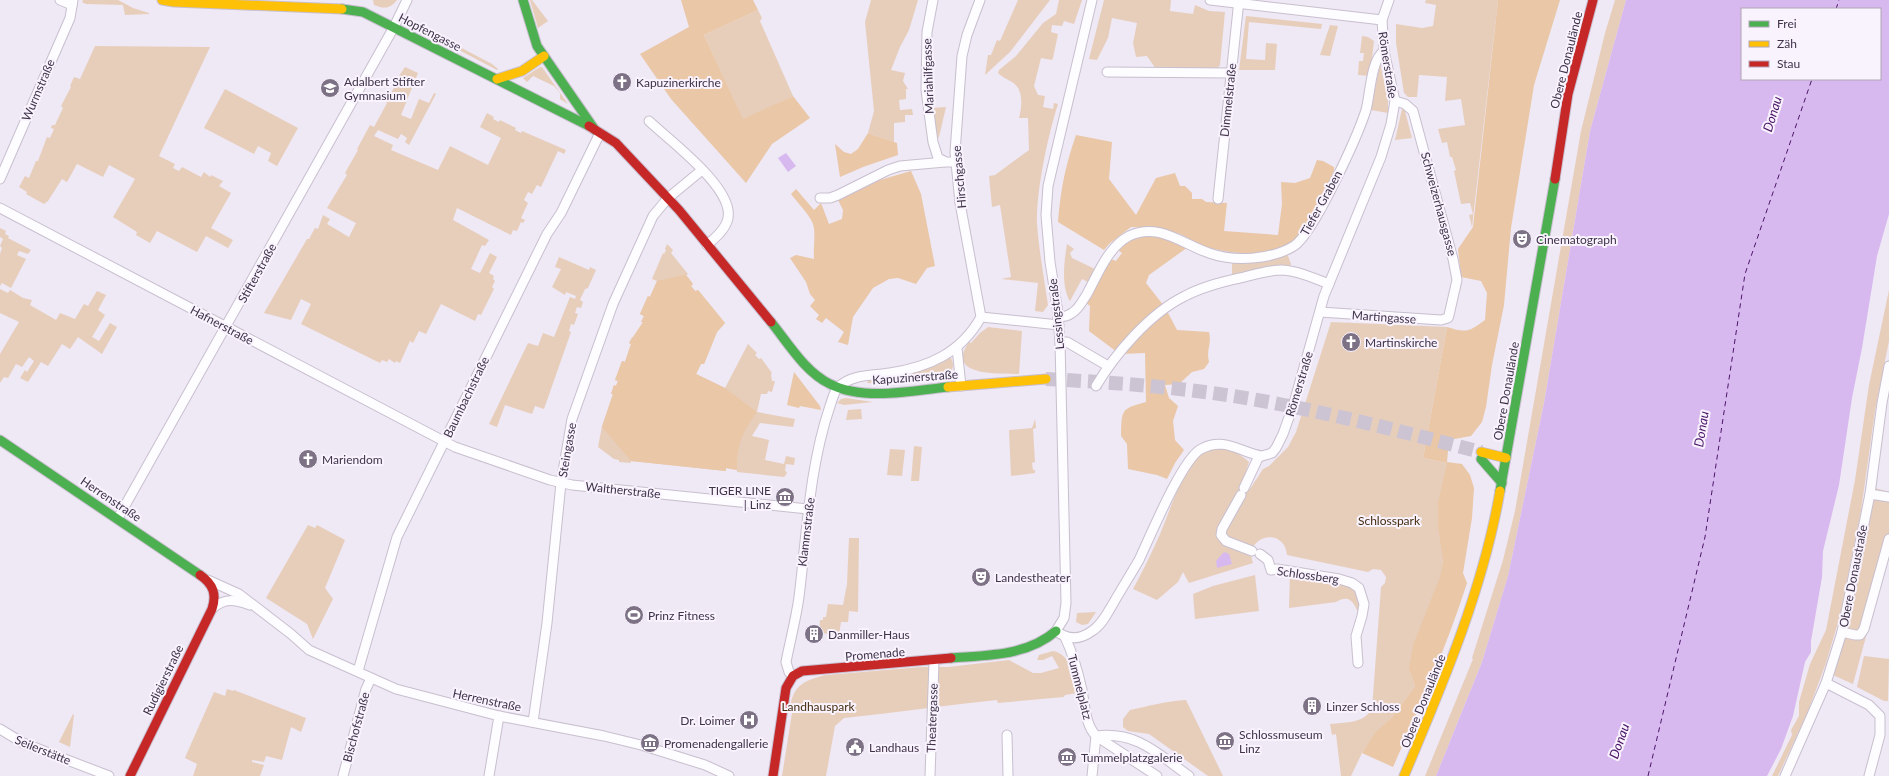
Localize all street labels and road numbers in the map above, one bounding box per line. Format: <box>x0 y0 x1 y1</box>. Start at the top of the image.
street label: Hopfengasse <box>396 10 464 54</box>
street label: Obere Donaulände <box>1547 10 1585 110</box>
street label: Römerstraße <box>1375 30 1401 100</box>
street label: Mariahilfgasse <box>919 38 937 114</box>
street label: Wurmstraße <box>18 57 58 123</box>
street label: Dimmelstraße <box>1217 63 1239 137</box>
street label: Hirschgasse <box>949 145 969 209</box>
street label: Schweizerhausgasse <box>1418 150 1460 258</box>
street label: Tiefer Graben <box>1297 168 1345 238</box>
street label: Stifterstraße <box>235 241 279 305</box>
street label: Lessingstraße <box>1045 278 1067 350</box>
street label: Hafnerstraße <box>188 302 256 348</box>
street label: Martingasse <box>1351 307 1417 327</box>
street label: Obere Donaulände <box>1490 341 1522 441</box>
street label: Römerstraße <box>1282 350 1316 418</box>
street label: Baumbachstraße <box>440 354 492 440</box>
street label: Kapuzinerstraße <box>872 367 958 387</box>
street label: Steingasse <box>555 421 579 479</box>
street label: Herrenstraße <box>78 473 144 525</box>
street label: Waltherstraße <box>585 479 661 501</box>
street label: Klammstraße <box>794 497 818 567</box>
street label: Obere Donaustraße <box>1836 523 1870 629</box>
street label: Schlossberg <box>1276 563 1340 587</box>
street label: Rudigierstraße <box>140 642 186 718</box>
street label: Promenade <box>844 644 906 664</box>
street label: Obere Donaulände <box>1397 652 1449 750</box>
street label: Tummelplatz <box>1065 653 1095 722</box>
street label: Theatergasse <box>923 683 941 753</box>
street label: Herrenstraße <box>451 685 523 715</box>
street label: Bischofstraße <box>339 690 373 764</box>
street label: Seilerstätte <box>13 732 73 768</box>

